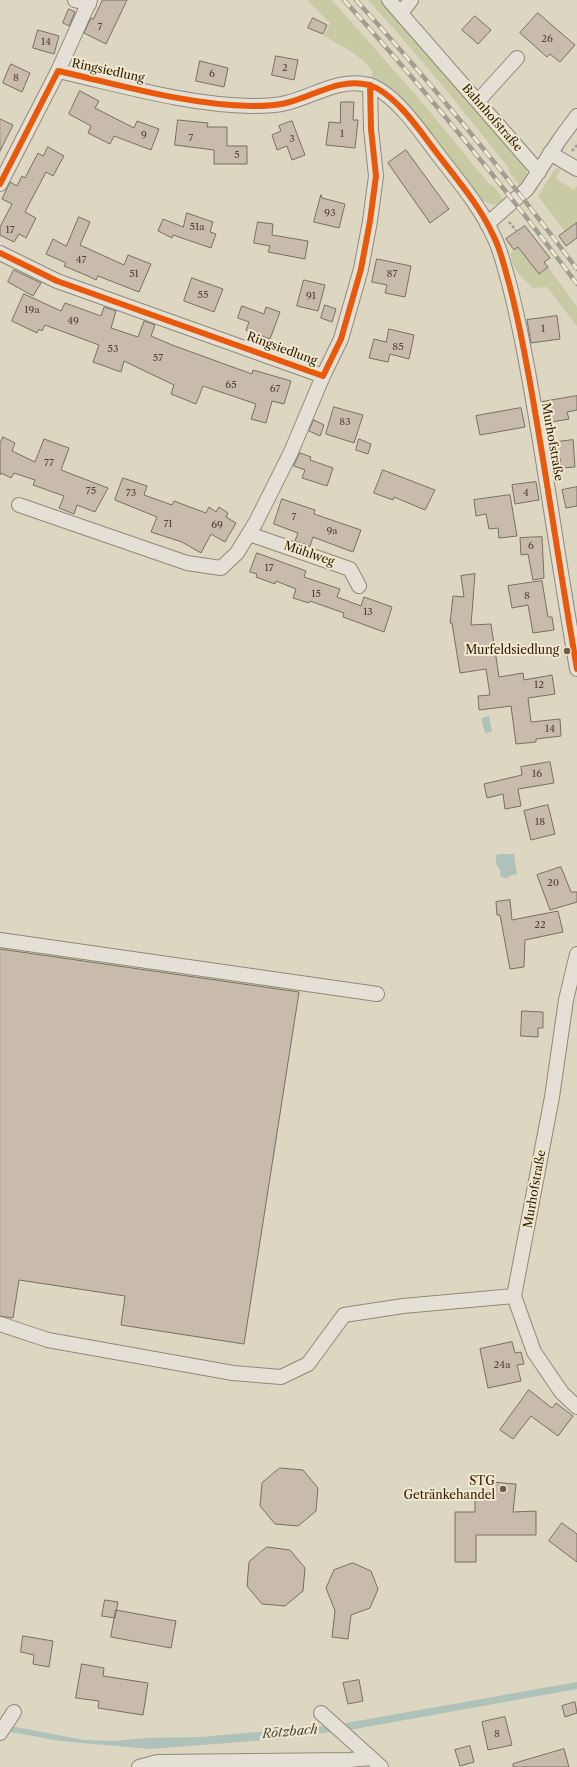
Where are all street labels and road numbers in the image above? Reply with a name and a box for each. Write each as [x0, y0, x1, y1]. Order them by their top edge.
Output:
street label: Ringsiedlung [70, 56, 146, 86]
street label: Bahnhofstraße [459, 81, 525, 155]
street label: Ringsiedlung [245, 330, 319, 368]
street label: Murhofstraße [538, 402, 566, 482]
street label: Mühlweg [282, 539, 336, 569]
street label: Murhofstraße [521, 1149, 549, 1229]

